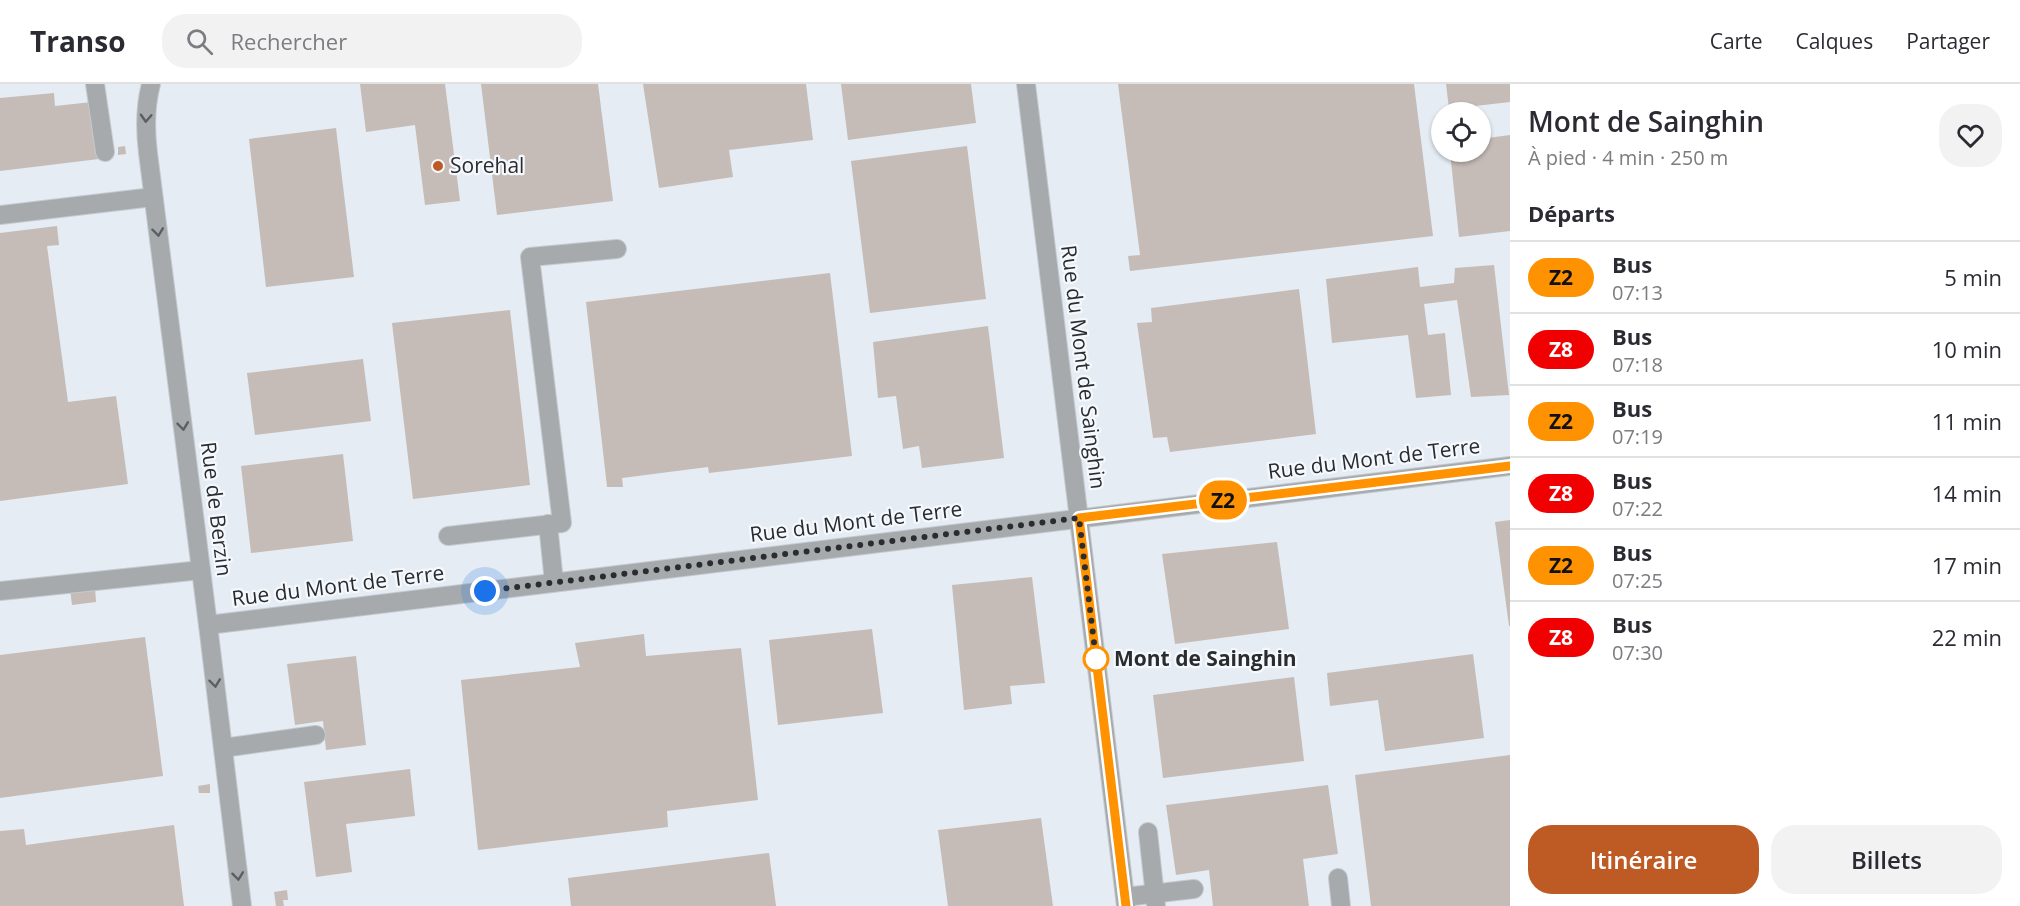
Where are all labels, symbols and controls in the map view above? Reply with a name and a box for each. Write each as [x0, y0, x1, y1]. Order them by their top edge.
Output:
search box [162, 14, 582, 68]
text: Transo [30, 22, 126, 60]
icon: search [183, 25, 216, 58]
text: Rechercher [231, 26, 347, 56]
text: Carte [1710, 27, 1762, 55]
text: Calques [1795, 27, 1873, 55]
text: Partager [1906, 27, 1990, 55]
map controls [1431, 102, 1491, 162]
button: locate [1431, 102, 1491, 162]
text: Mont de Sainghin [1528, 102, 1764, 140]
button: heart [1939, 104, 2002, 167]
one-way arrow [140, 114, 153, 123]
text: À pied · 4 min · 250 m [1528, 144, 1728, 171]
place label: Sorehal [450, 151, 524, 179]
marker: Sorehal [431, 159, 445, 173]
text: Départs [1528, 198, 1615, 228]
one-way arrow [151, 228, 164, 237]
street label: Rue du Mont de Sainghin [1055, 243, 1113, 490]
text: Bus [1612, 249, 1652, 279]
text: 5 min [1944, 262, 2002, 292]
text: Z2 [1549, 263, 1573, 291]
text: 07:13 [1612, 279, 1663, 306]
text: Bus [1612, 321, 1652, 351]
text: 10 min [1932, 334, 2002, 364]
text: Z8 [1549, 335, 1573, 363]
text: 07:18 [1612, 351, 1663, 378]
text: Bus [1612, 393, 1652, 423]
text: 11 min [1932, 406, 2002, 436]
text: Z2 [1549, 407, 1573, 435]
one-way arrow [176, 421, 188, 430]
text: 07:19 [1612, 423, 1663, 450]
street label: Rue du Mont de Terre [1266, 431, 1482, 485]
street label: Rue de Berzin [195, 440, 239, 578]
text: Bus [1612, 465, 1652, 495]
text: 14 min [1932, 478, 2002, 508]
text: Z8 [1549, 479, 1573, 507]
line badge: Z2 [1196, 480, 1250, 520]
text: Z2 [1211, 486, 1235, 514]
street label: Rue du Mont de Terre [748, 494, 964, 548]
text: 07:22 [1612, 495, 1663, 522]
text: Bus [1612, 537, 1652, 567]
text: 17 min [1932, 550, 2002, 580]
text: Z2 [1549, 551, 1573, 579]
street label: Rue du Mont de Terre [230, 558, 446, 612]
text: 07:25 [1612, 567, 1663, 594]
your location [470, 576, 500, 606]
text: Bus [1612, 609, 1652, 639]
text: 22 min [1932, 622, 2002, 652]
text: Z8 [1549, 623, 1573, 651]
text: 07:30 [1612, 639, 1663, 666]
place label: Mont de Sainghin [1114, 644, 1297, 672]
marker: Mont de Sainghin [1083, 646, 1109, 672]
one-way arrow [208, 678, 221, 687]
button: Itinéraire [1528, 825, 1759, 894]
button: Billets [1771, 825, 2002, 894]
one-way arrow [231, 872, 244, 881]

